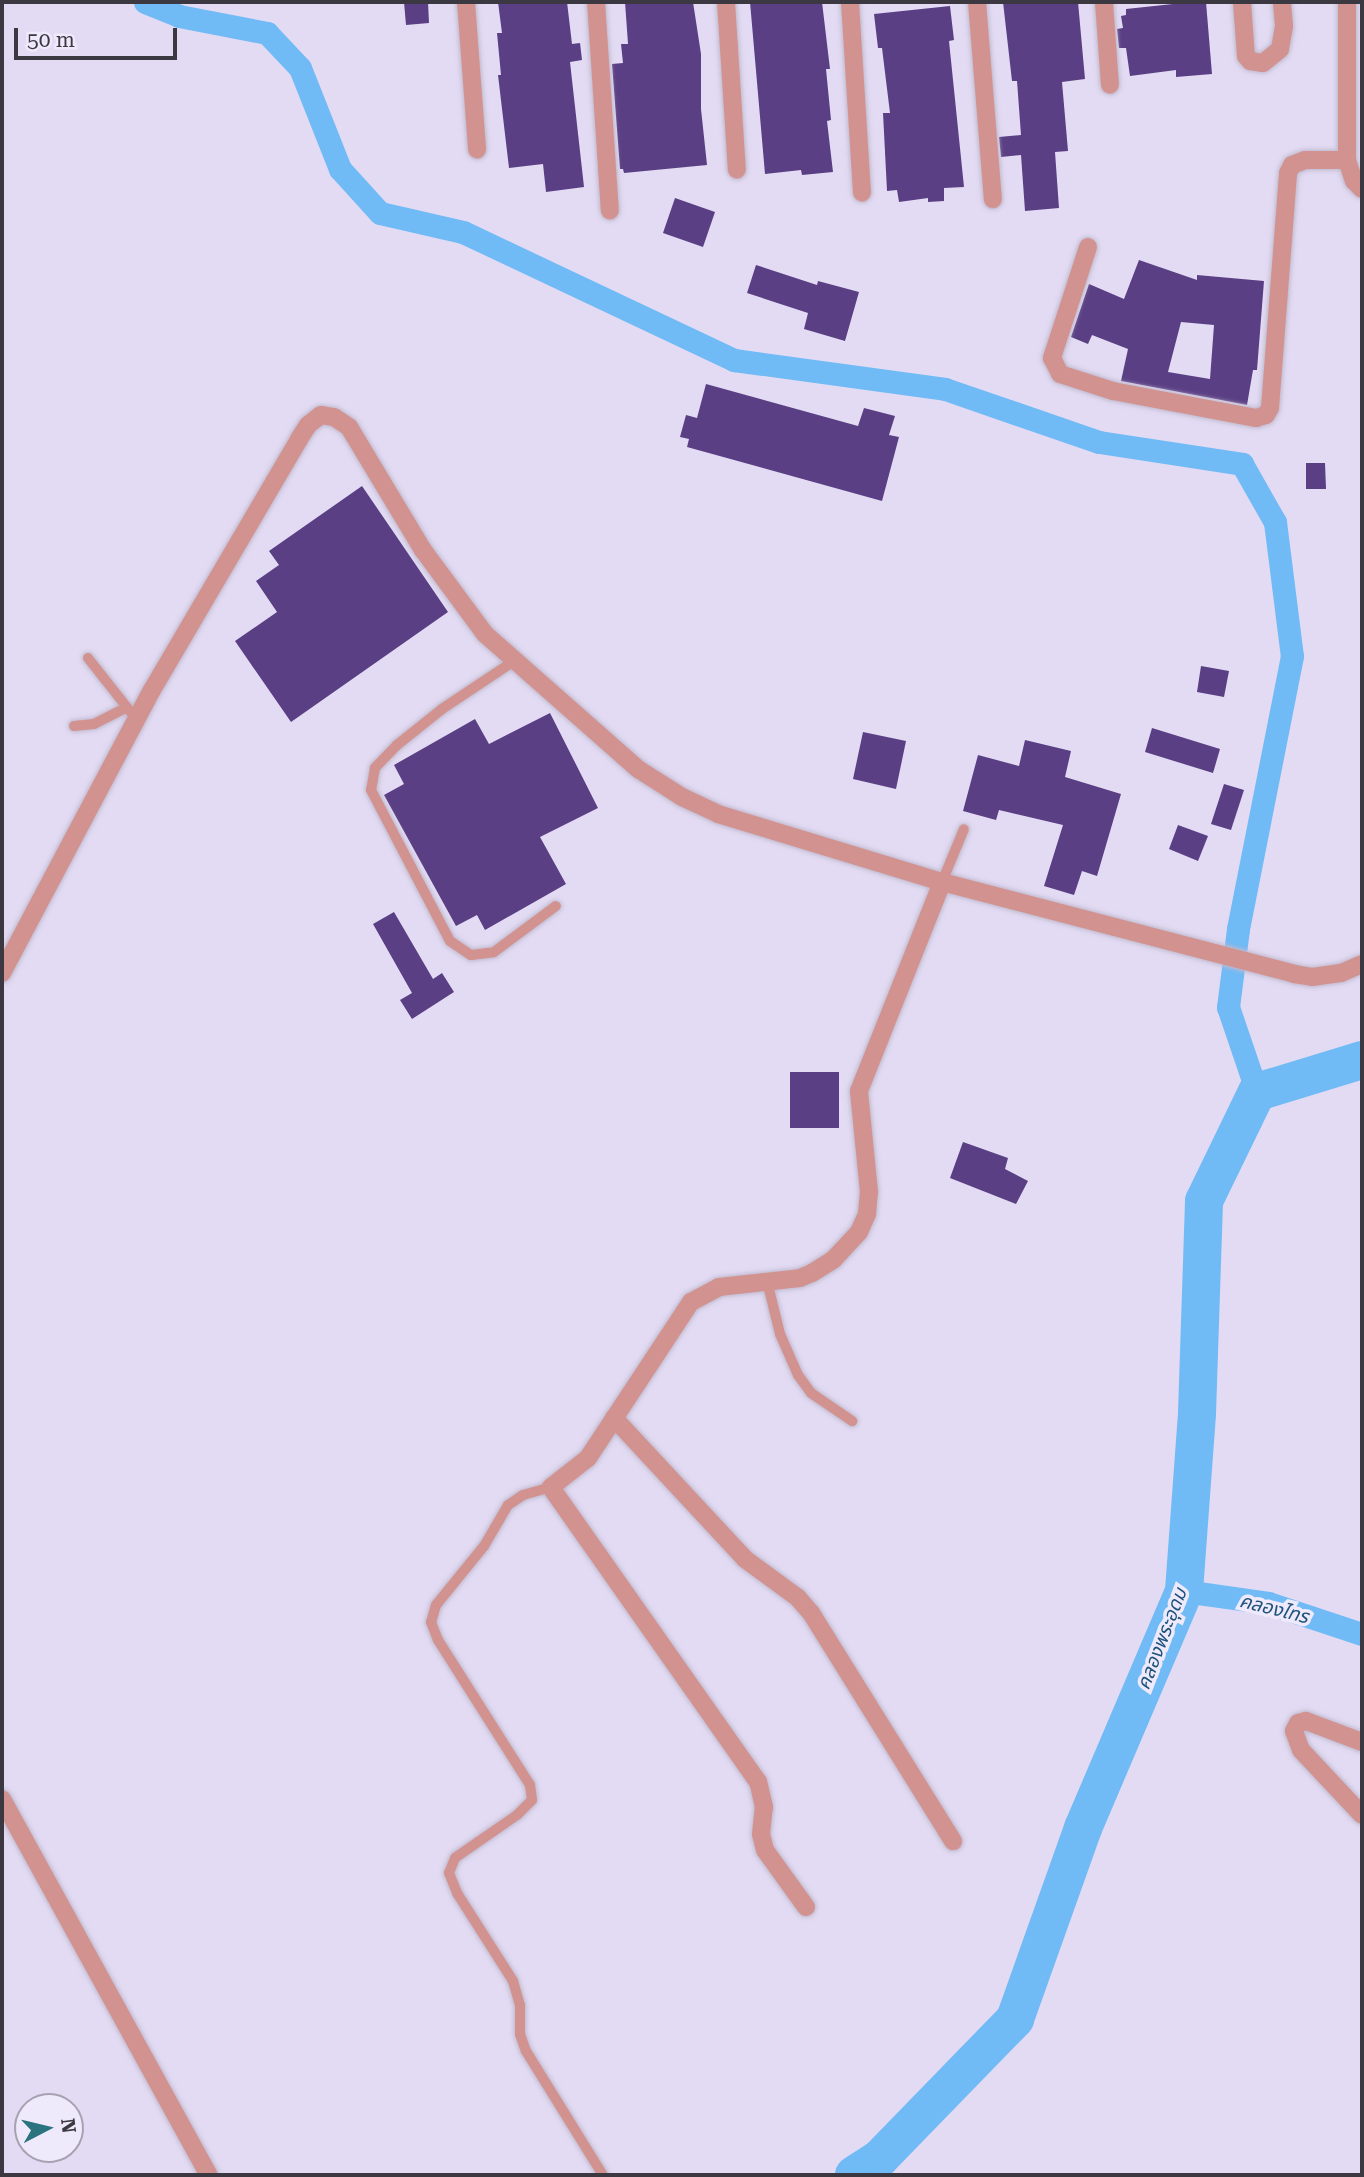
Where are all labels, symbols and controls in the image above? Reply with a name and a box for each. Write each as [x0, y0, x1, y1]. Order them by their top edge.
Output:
scale bar [18, 14, 180, 58]
text: 50 m [27, 28, 75, 52]
water label: คลองพระอุดม [1132, 1585, 1192, 1693]
water label: คลองไทร [1237, 1589, 1311, 1629]
north arrow [14, 2093, 84, 2163]
text: N [56, 2117, 81, 2134]

